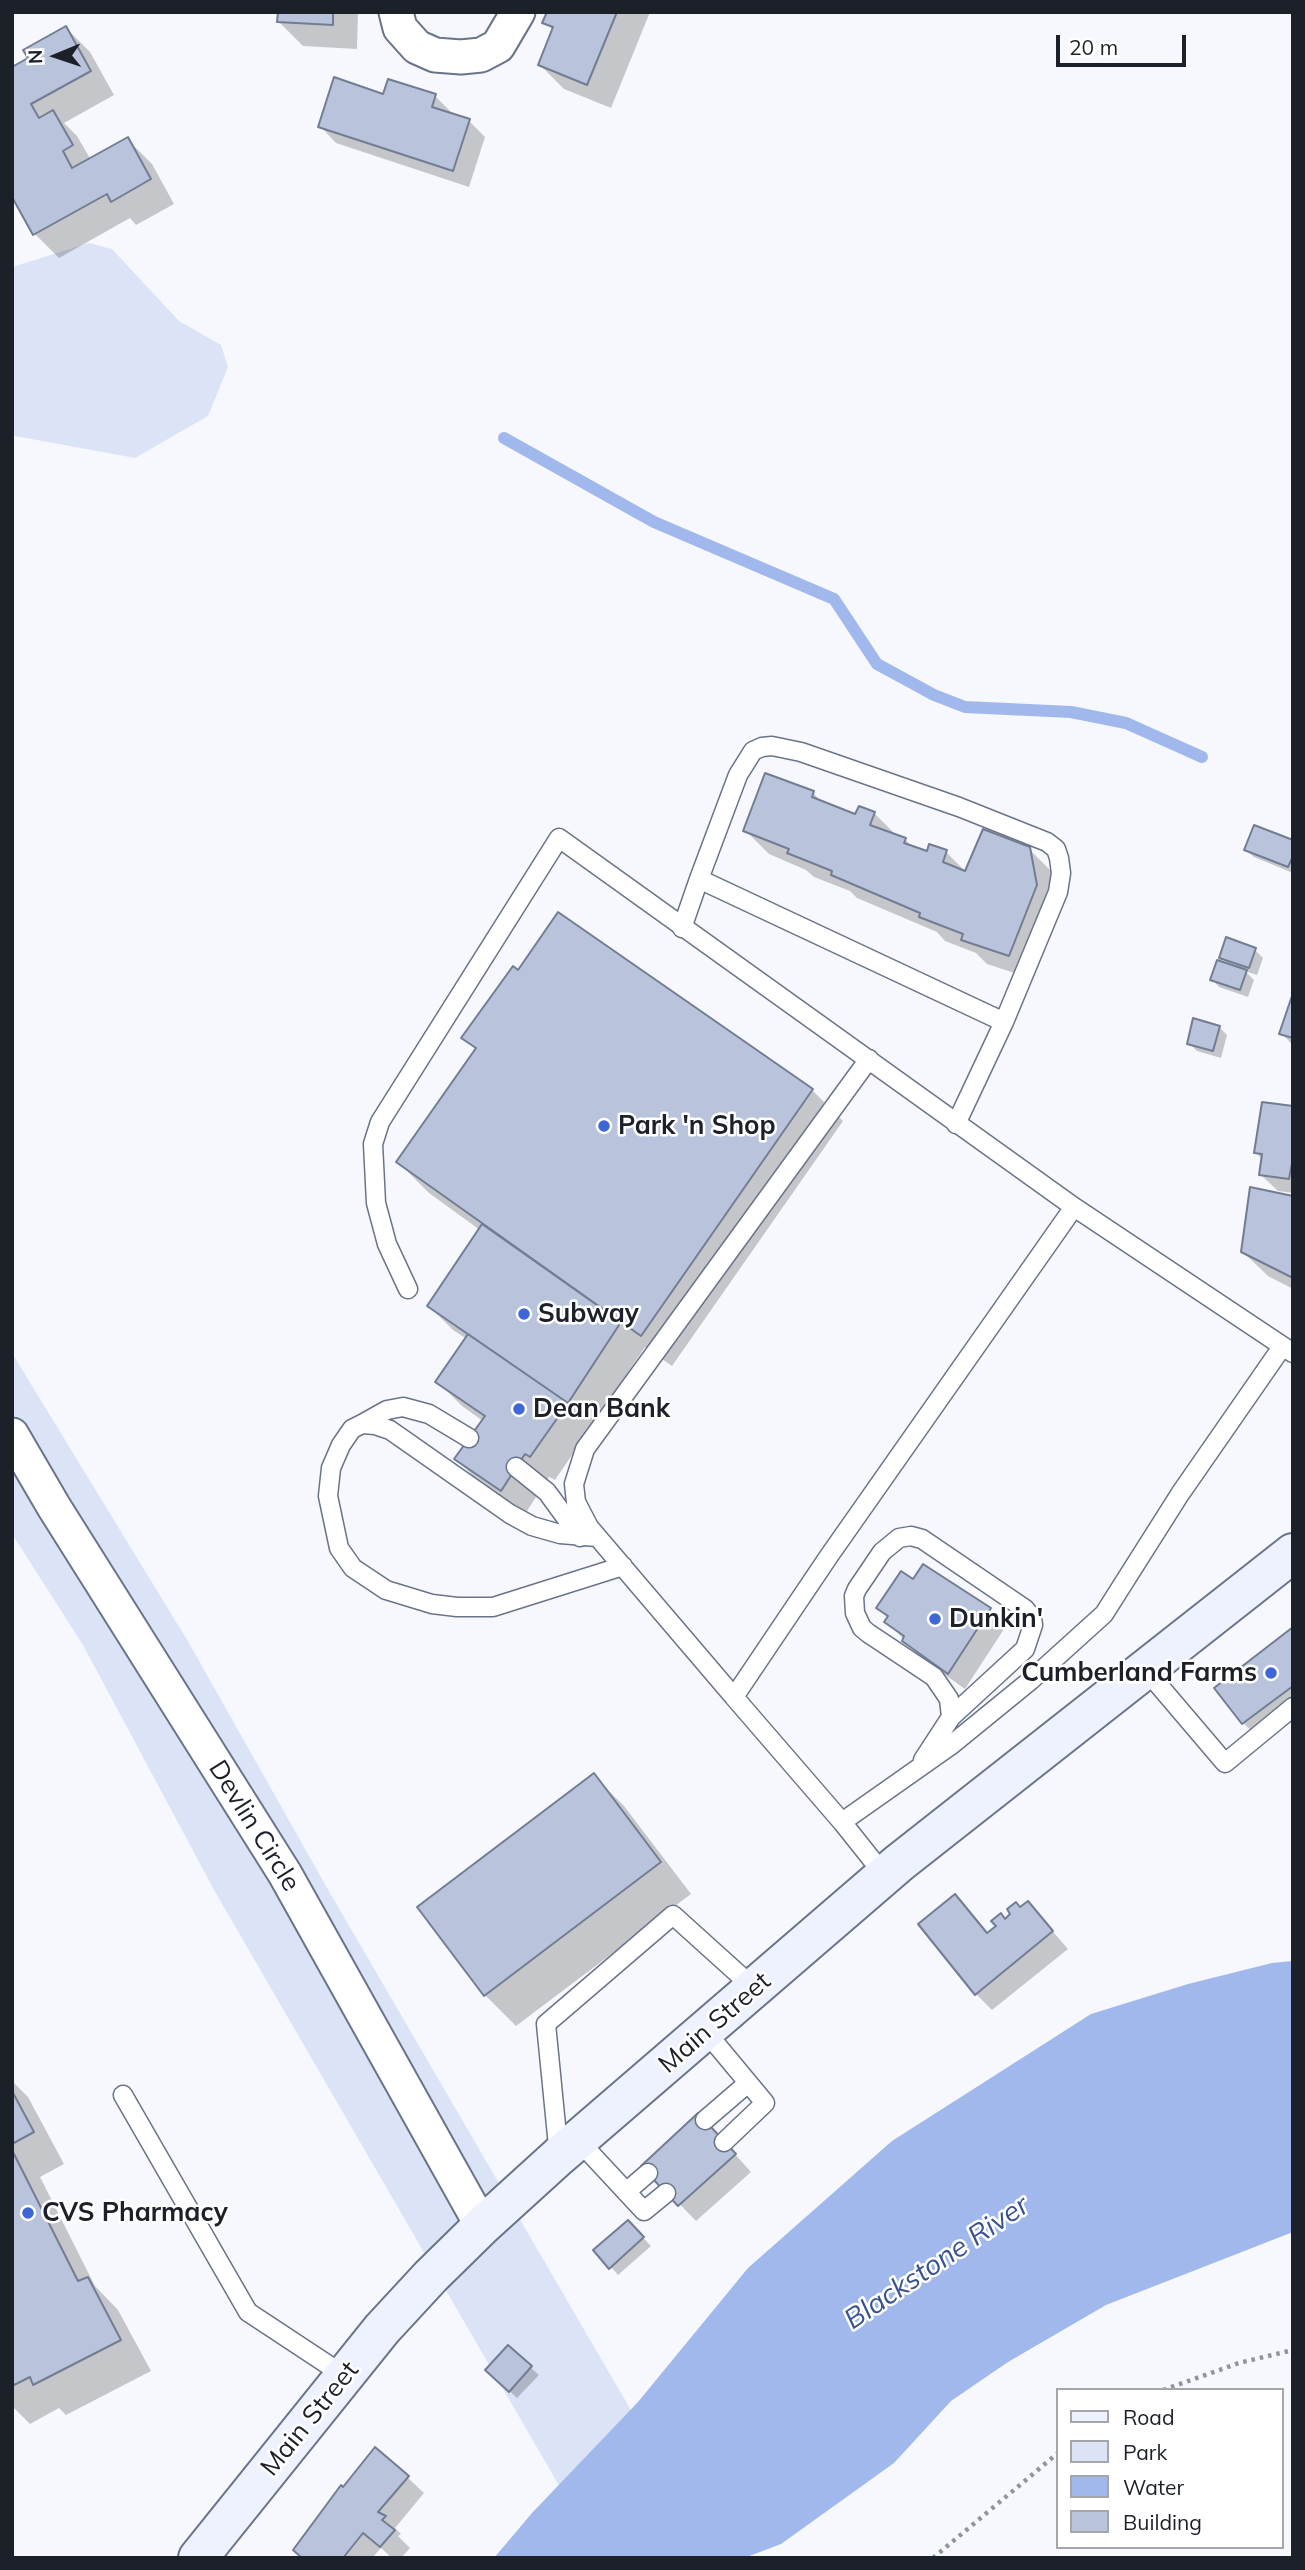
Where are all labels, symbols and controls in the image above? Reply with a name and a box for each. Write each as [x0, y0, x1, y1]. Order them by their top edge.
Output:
north arrow [21, 21, 91, 91]
scale bar [1060, 21, 1190, 65]
text: 20 m [1069, 34, 1118, 60]
text: N [23, 49, 47, 64]
place label: Park 'n Shop [618, 1110, 776, 1142]
marker: Park 'n Shop [596, 1118, 612, 1134]
place label: Subway [538, 1298, 639, 1330]
marker: Subway [516, 1306, 532, 1322]
place label: Dean Bank [533, 1393, 670, 1425]
marker: Dean Bank [511, 1401, 527, 1417]
place label: Dunkin' [949, 1603, 1043, 1635]
marker: Dunkin' [927, 1611, 943, 1627]
place label: Cumberland Farms [1021, 1657, 1257, 1689]
marker: Cumberland Farms [1263, 1665, 1279, 1681]
street label: Devlin Circle [202, 1755, 306, 1897]
street label: Main Street [653, 1966, 777, 2080]
water label: Blackstone River [838, 2189, 1036, 2337]
place label: CVS Pharmacy [42, 2197, 228, 2229]
marker: CVS Pharmacy [20, 2205, 36, 2221]
street label: Main Street [254, 2356, 366, 2482]
legend [1056, 2388, 1284, 2549]
text: Road [1123, 2404, 1174, 2430]
text: Park [1123, 2439, 1167, 2465]
text: Water [1123, 2474, 1184, 2500]
text: Building [1123, 2509, 1202, 2535]

